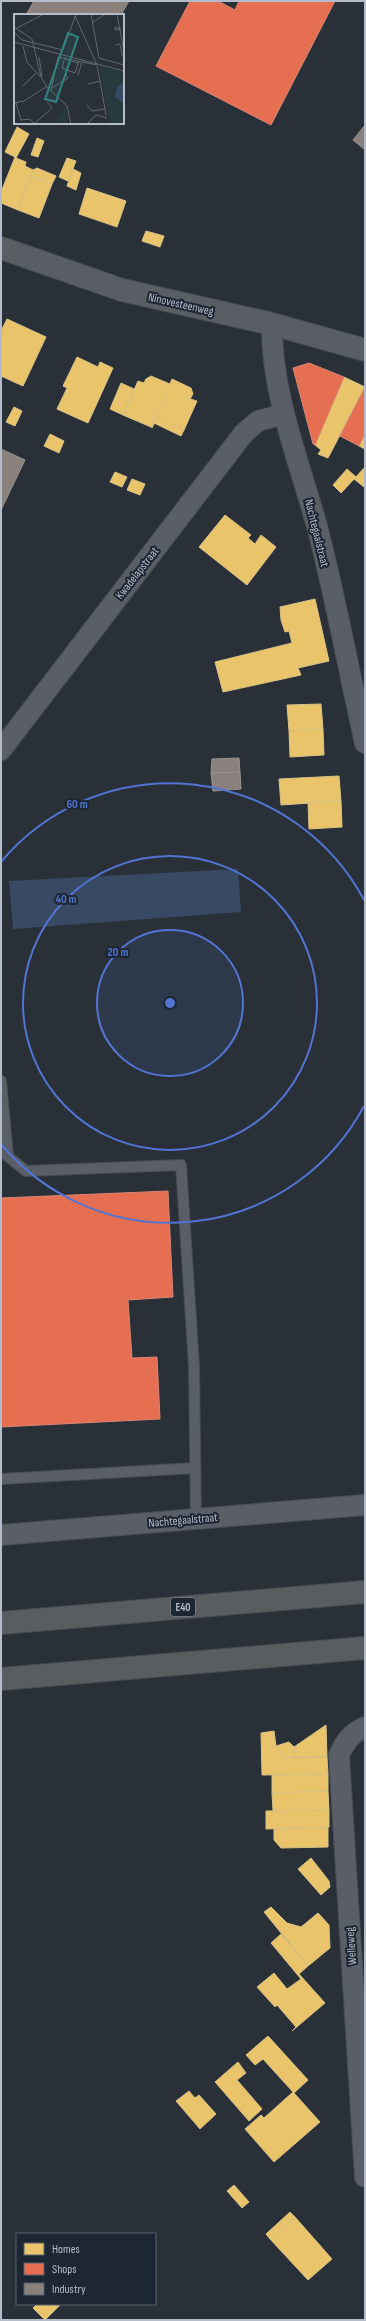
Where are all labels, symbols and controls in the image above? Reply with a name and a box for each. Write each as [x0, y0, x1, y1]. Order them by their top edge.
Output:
inset map [14, 14, 124, 124]
street label: Ninovesteenweg [147, 290, 215, 319]
street label: Nachtegaalstraat [301, 498, 332, 569]
street label: Kwadelapstraat [112, 544, 163, 602]
text: 60 m [66, 797, 88, 812]
text: 40 m [55, 892, 77, 907]
text: 20 m [108, 945, 128, 960]
centre of rings [163, 996, 177, 1010]
street label: Nachtegaalstraat [148, 1510, 219, 1531]
road number: E40 [171, 1598, 195, 1616]
street label: Welleweg [343, 1926, 360, 1965]
legend [16, 2233, 156, 2305]
text: Homes [52, 2242, 80, 2257]
text: Shops [52, 2262, 77, 2277]
text: Industry [52, 2282, 86, 2297]

